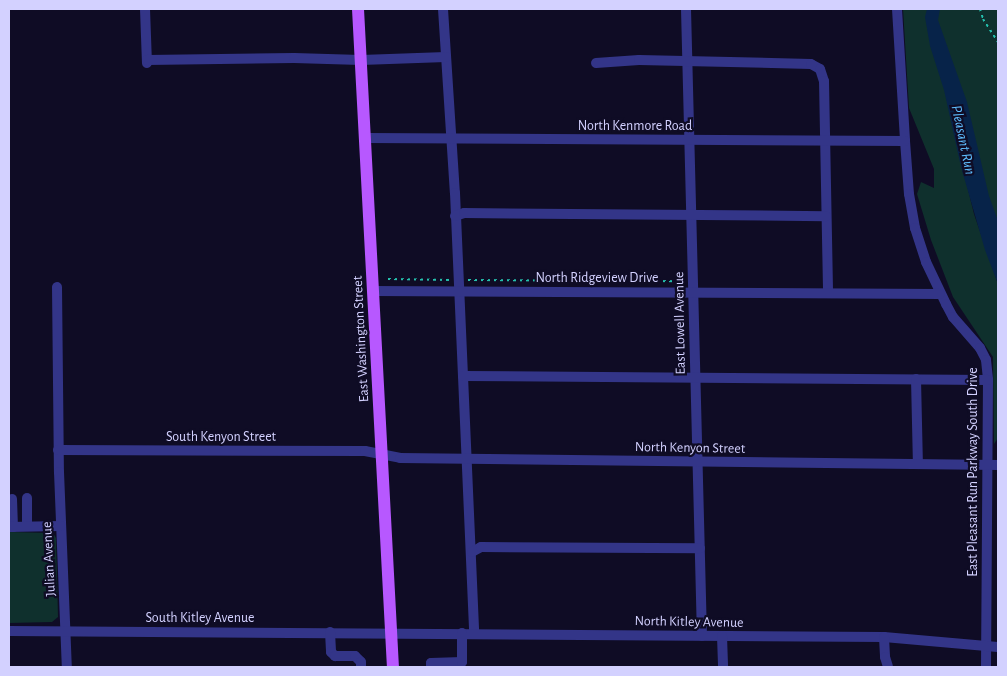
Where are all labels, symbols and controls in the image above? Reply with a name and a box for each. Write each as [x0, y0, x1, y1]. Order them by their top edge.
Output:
water label: Pleasant Run [947, 104, 979, 176]
street label: North Kenmore Road [578, 118, 692, 134]
street label: North Ridgeview Drive [536, 270, 658, 286]
street label: East Lowell Avenue [671, 271, 689, 375]
street label: East Washington Street [349, 275, 373, 403]
street label: East Pleasant Run Parkway South Drive [965, 367, 981, 577]
street label: South Kenyon Street [166, 429, 276, 445]
street label: North Kenyon Street [635, 439, 745, 457]
street label: Julian Avenue [39, 521, 59, 597]
street label: South Kitley Avenue [146, 610, 254, 626]
street label: North Kitley Avenue [634, 613, 744, 631]

